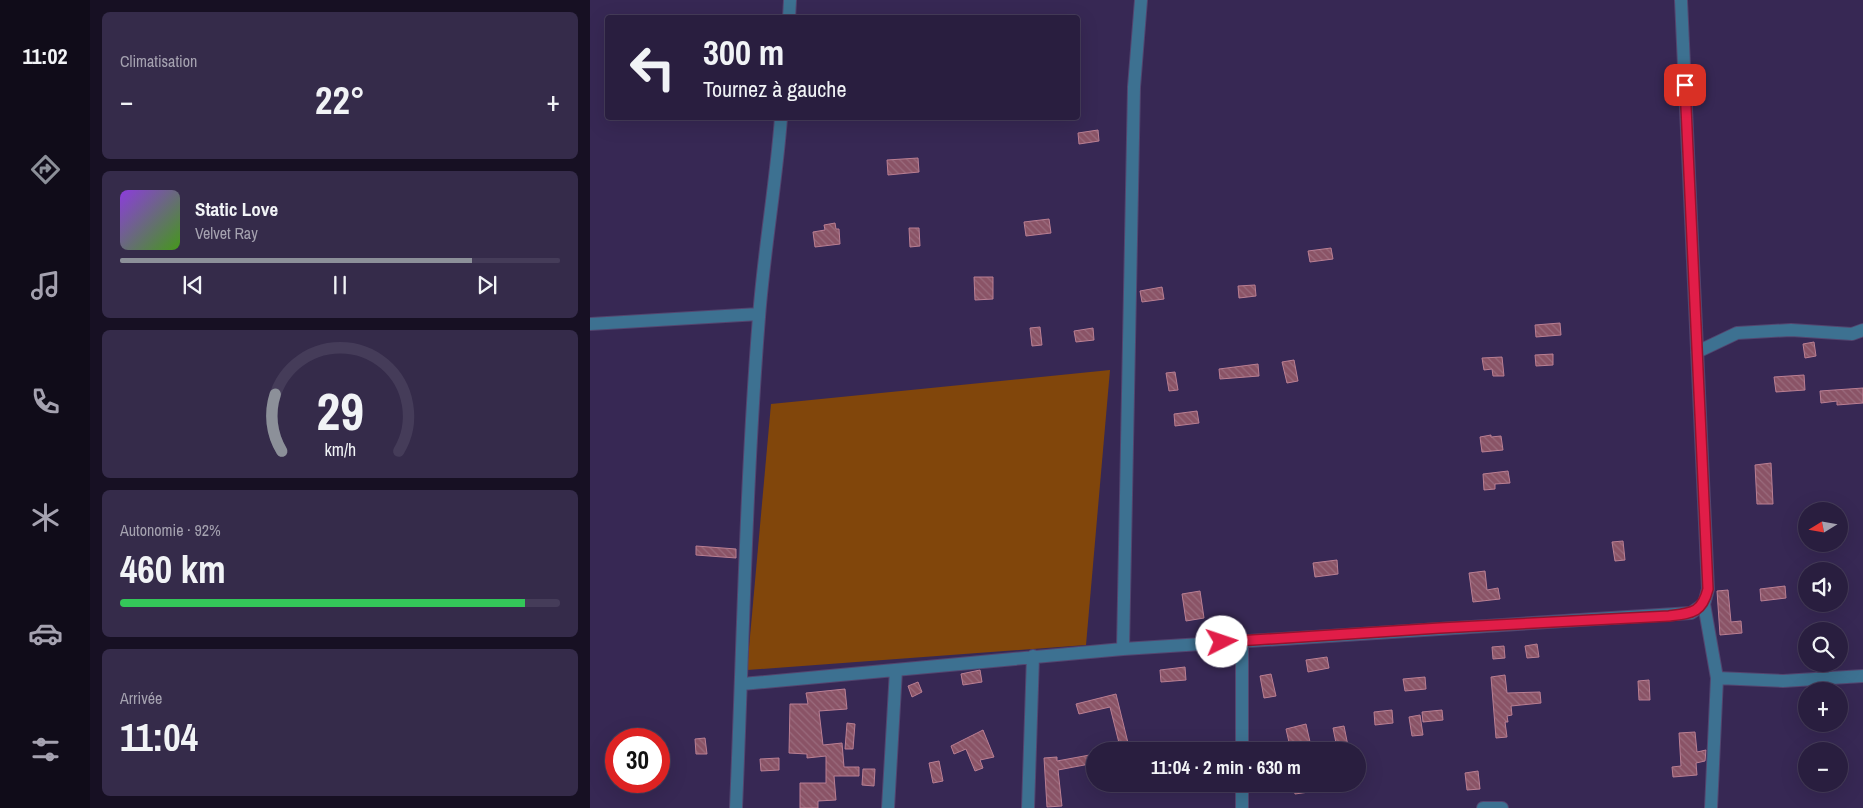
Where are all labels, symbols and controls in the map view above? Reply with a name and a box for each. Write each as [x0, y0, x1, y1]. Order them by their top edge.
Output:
text: 300 m [703, 29, 784, 76]
icon: left [620, 35, 685, 100]
text: 11:02 [22, 41, 68, 71]
text: Climatisation [120, 50, 197, 72]
pin [1664, 64, 1706, 106]
icon: arrive [1671, 71, 1699, 99]
text: Tournez à gauche [703, 74, 846, 104]
text: 22° [315, 75, 365, 126]
text: − [120, 82, 133, 120]
text: + [547, 82, 560, 120]
icon: directions [28, 152, 63, 187]
text: Static Love [195, 196, 278, 222]
text: Velvet Ray [195, 222, 258, 244]
icon: music [28, 268, 63, 303]
icon: previous [179, 271, 207, 299]
icon: pause [326, 271, 354, 299]
icon: next [473, 271, 501, 299]
text: 29 [316, 376, 364, 446]
icon: phone [28, 384, 63, 419]
text: km/h [324, 438, 356, 462]
icon: climate [28, 500, 63, 535]
north arrow [1798, 502, 1848, 552]
map controls [1798, 502, 1848, 792]
text: Autonomie · 92% [120, 519, 221, 541]
text: 460 km [120, 544, 226, 595]
button: sound [1798, 562, 1848, 612]
position arrow [1195, 615, 1247, 667]
icon: car [28, 616, 63, 651]
button: search [1798, 622, 1848, 672]
button: + [1798, 682, 1848, 732]
text: Arrivée [120, 687, 162, 709]
text: 11:04 [120, 712, 198, 763]
speed limit sign: 30 [605, 728, 670, 793]
icon: filters [28, 732, 63, 767]
button: − [1798, 742, 1848, 792]
text: 11:04 · 2 min · 630 m [1151, 754, 1301, 780]

